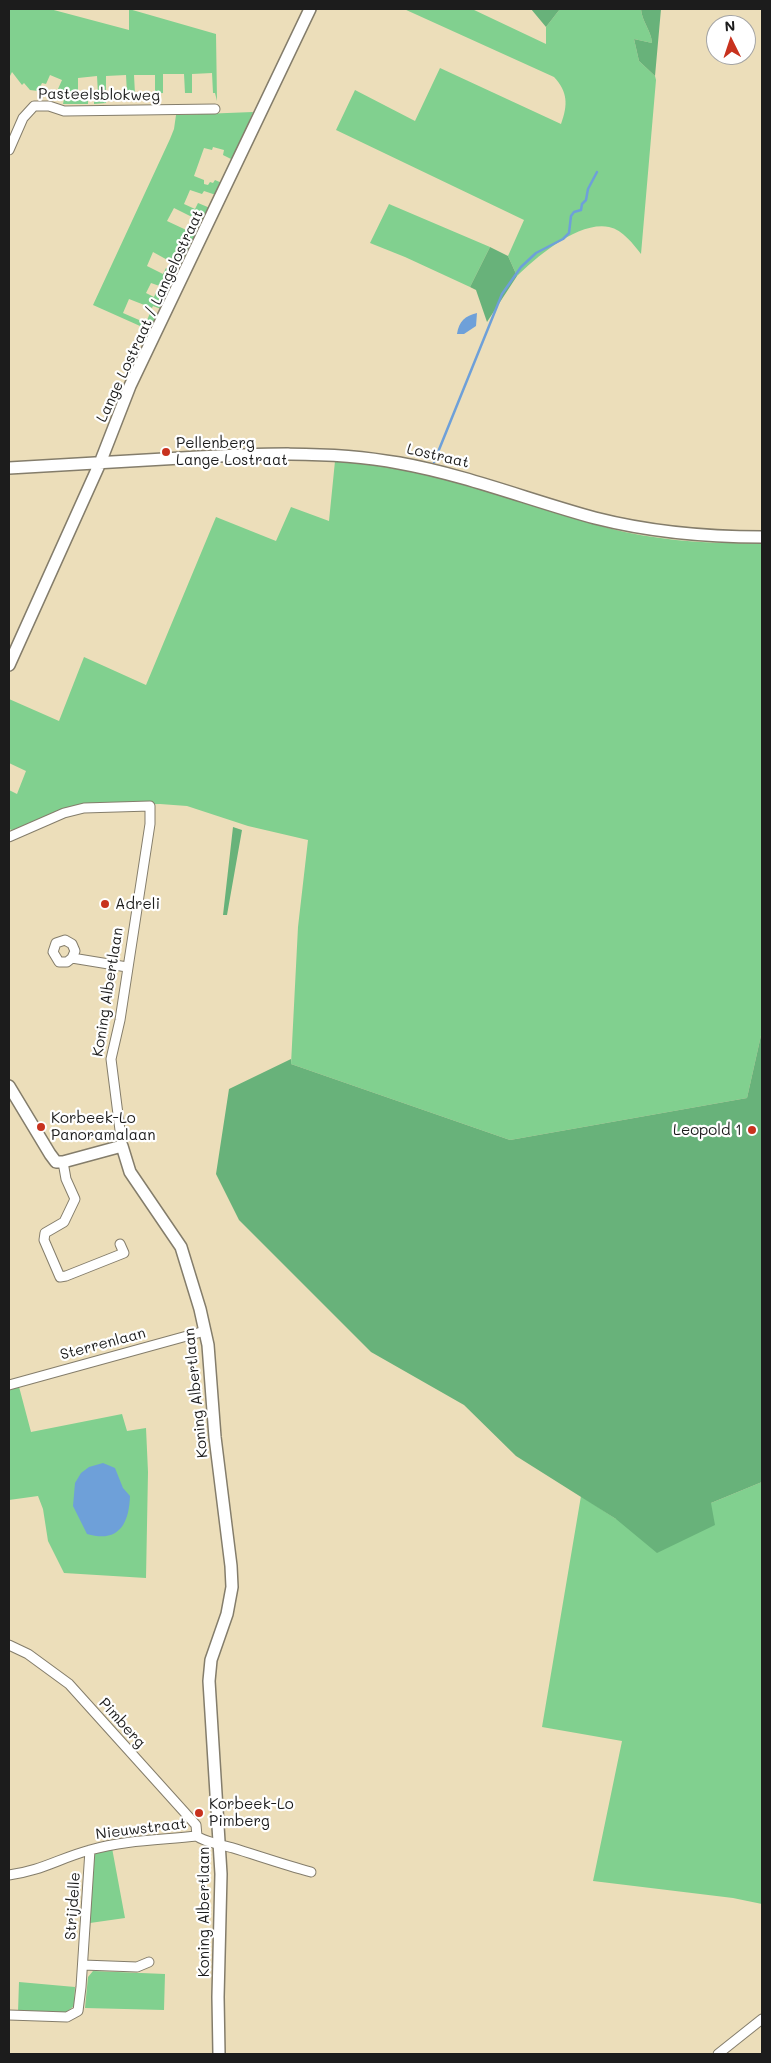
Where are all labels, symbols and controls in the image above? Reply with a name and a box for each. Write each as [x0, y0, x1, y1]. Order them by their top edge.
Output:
north arrow [706, 15, 756, 65]
text: N [724, 16, 736, 35]
street label: Pasteelsblokweg [38, 85, 160, 105]
street label: Lange Lostraat / Langelostraat [93, 207, 207, 425]
place label: Pellenberg Lange Lostraat [176, 434, 288, 469]
street label: Lostraat [405, 440, 471, 472]
marker: Pellenberg Lange Lostraat [160, 446, 172, 458]
place label: Adreli [115, 895, 160, 913]
marker: Adreli [99, 898, 111, 910]
street label: Koning Albertlaan [89, 926, 127, 1058]
place label: Korbeek-Lo Panoramalaan [51, 1109, 156, 1144]
marker: Korbeek-Lo Panoramalaan [35, 1121, 47, 1133]
place label: Leopold 1 [673, 1121, 742, 1139]
marker: Leopold 1 [746, 1124, 758, 1136]
street label: Sterrenlaan [58, 1324, 148, 1364]
street label: Koning Albertlaan [180, 1327, 212, 1459]
street label: Pimberg [95, 1694, 149, 1752]
place label: Korbeek-Lo Pimberg [209, 1795, 294, 1830]
marker: Korbeek-Lo Pimberg [193, 1807, 205, 1819]
street label: Nieuwstraat [94, 1814, 188, 1844]
street label: Koning Albertlaan [195, 1847, 213, 1977]
street label: Strijdelle [62, 1872, 84, 1940]

